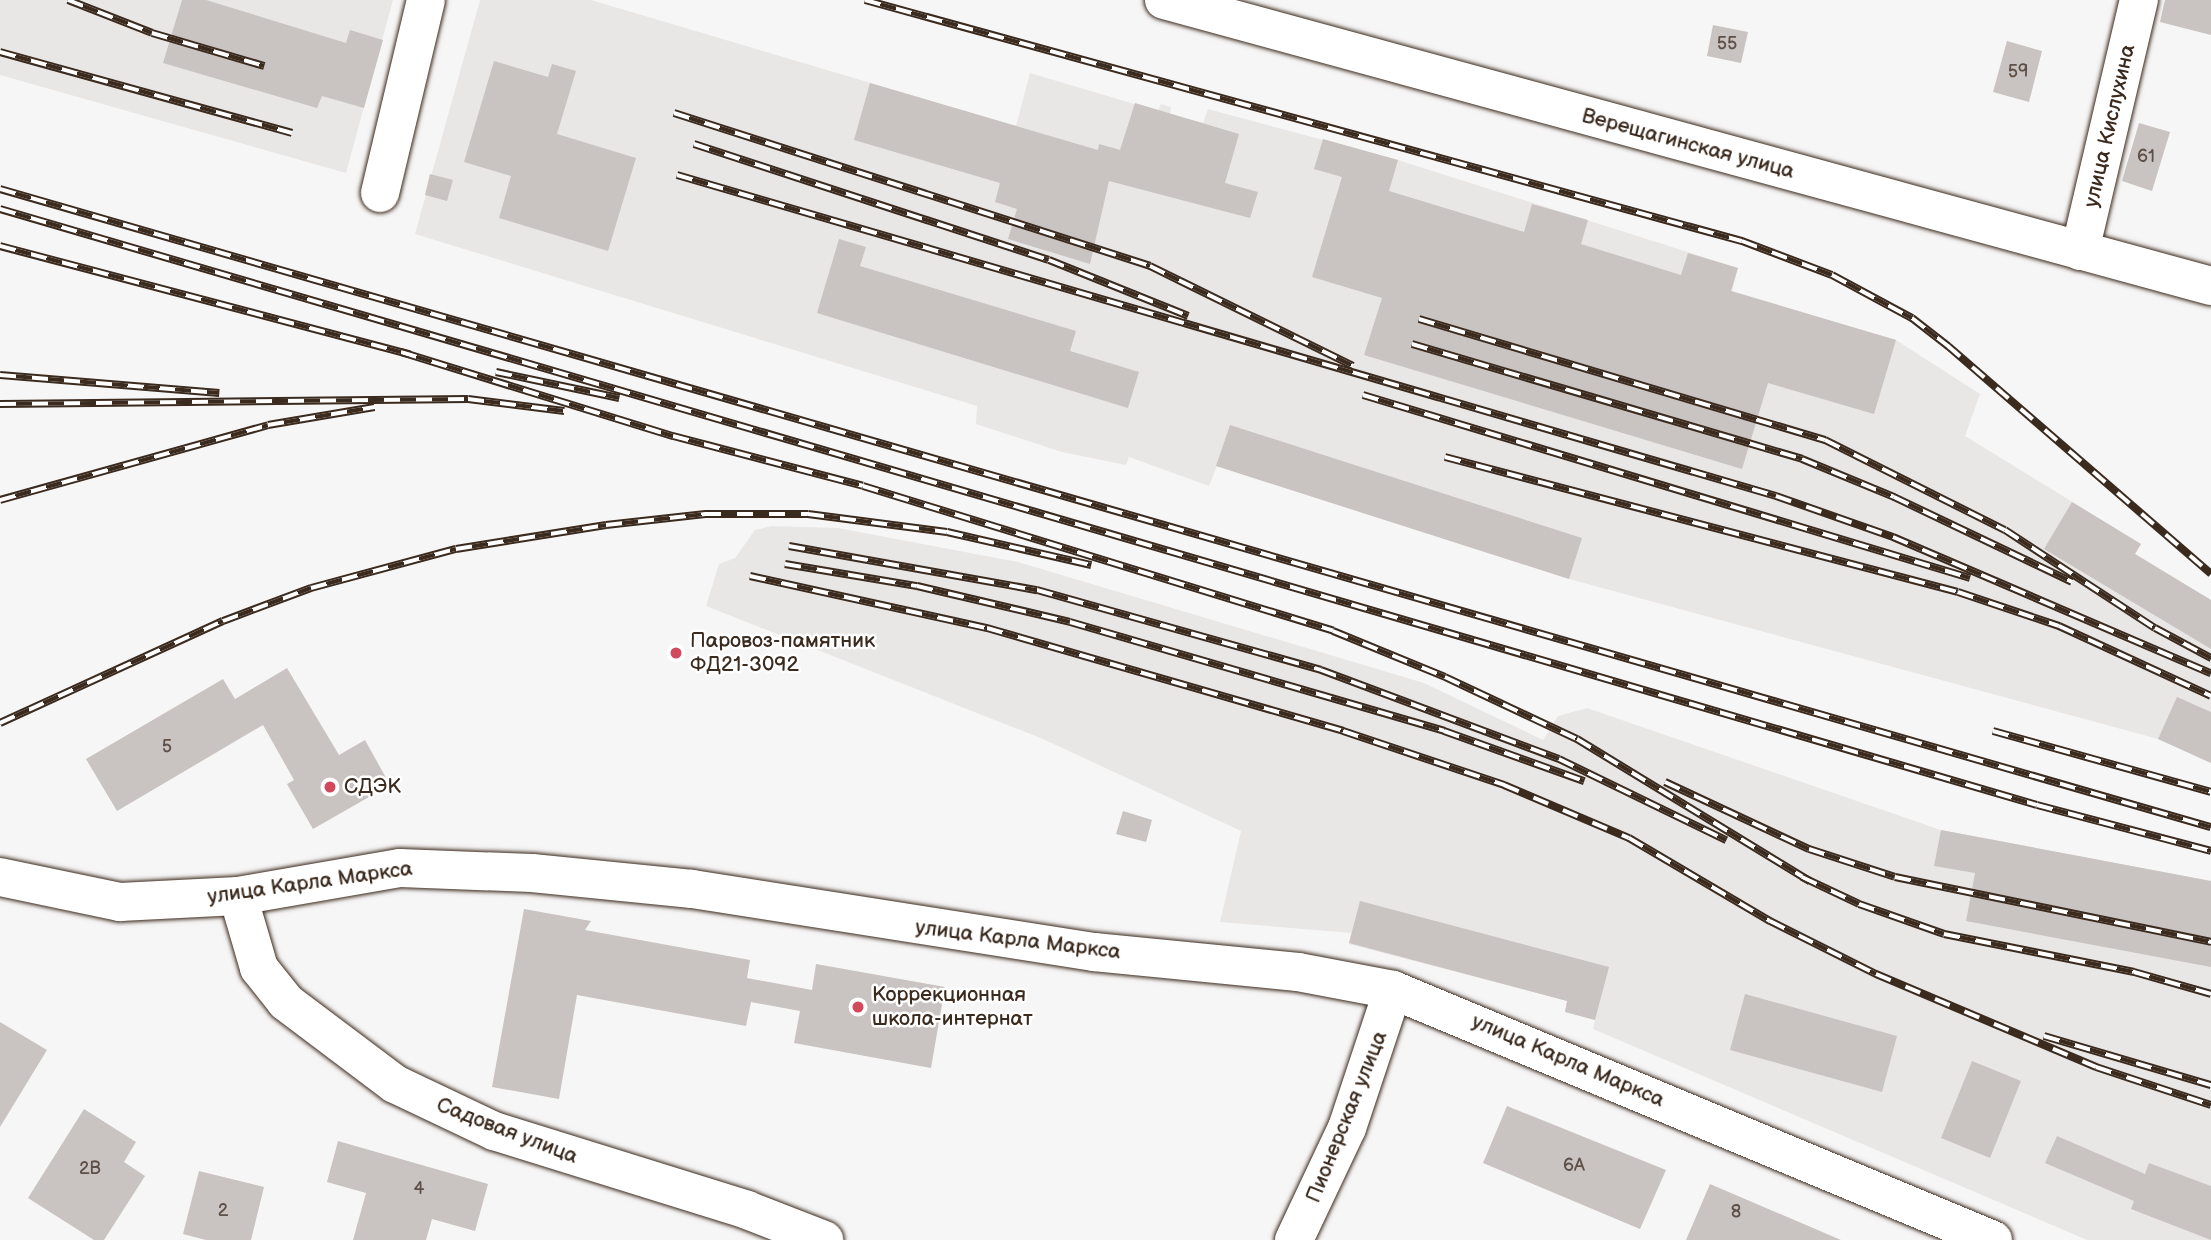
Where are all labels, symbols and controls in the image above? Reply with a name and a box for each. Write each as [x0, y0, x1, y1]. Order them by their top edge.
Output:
house number: 55 [1717, 33, 1737, 55]
street label: улица Кислухина [2079, 42, 2141, 210]
house number: 59 [2008, 61, 2028, 83]
street label: Верещагинская улица [1579, 103, 1797, 185]
house number: 61 [2137, 146, 2155, 168]
place label: Паровоз-памятник ФД21-3092 [690, 628, 875, 678]
marker: Паровоз-памятник ФД21-3092 [668, 645, 684, 661]
house number: 5 [162, 736, 172, 758]
place label: СДЭК [344, 774, 401, 800]
marker: СДЭК [322, 779, 338, 795]
street label: улица Карла Маркса [206, 856, 414, 910]
street label: улица Карла Маркса [914, 915, 1122, 965]
place label: Коррекционная школа-интернат [872, 982, 1033, 1032]
marker: Коррекционная школа-интернат [850, 999, 866, 1015]
street label: улица Карла Маркса [1468, 1009, 1668, 1113]
street label: Пионерская улица [1301, 1028, 1393, 1206]
street label: Садовая улица [433, 1093, 581, 1169]
house number: 6А [1563, 1155, 1585, 1177]
house number: 2В [79, 1158, 101, 1180]
house number: 4 [414, 1178, 424, 1200]
house number: 2 [218, 1200, 228, 1222]
house number: 8 [1731, 1201, 1741, 1223]

